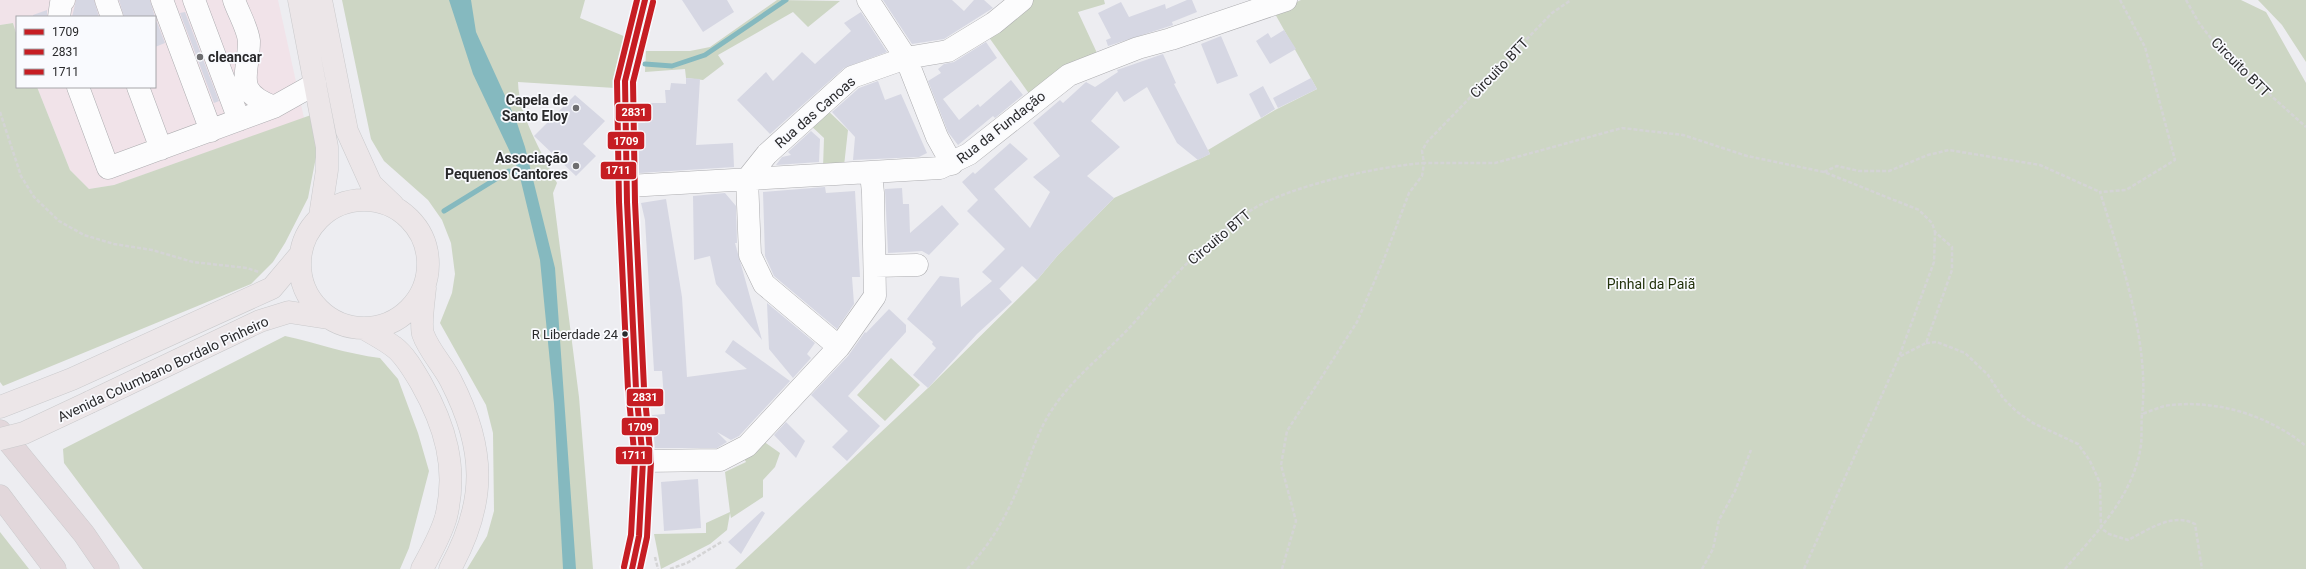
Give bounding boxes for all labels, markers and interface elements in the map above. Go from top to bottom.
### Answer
legend [16,16,156,88]
text: 1709 [52,25,79,39]
street label: Circuito BTT [1467,34,1532,101]
street label: Circuito BTT [2208,34,2274,100]
text: 2831 [52,45,79,59]
place label: cleancar [208,49,262,65]
marker: cleancar [195,52,205,62]
text: 1711 [52,65,79,79]
street label: Rua das Canoas [772,73,858,151]
street label: Rua da Fundação [954,87,1048,167]
place label: Capela de Santo Eloy [502,92,569,124]
marker: Capela de Santo Eloy [571,103,581,113]
line badge: 2831 [615,103,652,122]
text: 2831 [621,106,647,119]
line badge: 1709 [607,131,645,150]
text: 1709 [613,135,639,148]
place label: Associação Pequenos Cantores [445,150,568,182]
marker: Associação Pequenos Cantores [571,161,581,171]
line badge: 1711 [600,161,637,180]
text: 1711 [605,164,631,177]
street label: Circuito BTT [1184,206,1254,268]
park label: Pinhal da Paiã [1607,276,1695,292]
street label: Avenida Columbano Bordalo Pinheiro [55,313,271,425]
place label: R Liberdade 24 [532,327,619,342]
marker: R Liberdade 24 [620,329,630,339]
line badge: 2831 [626,388,664,407]
text: 2831 [632,391,658,404]
line badge: 1709 [621,417,659,436]
text: 1709 [627,421,653,434]
line badge: 1711 [615,446,653,465]
text: 1711 [621,449,647,462]

